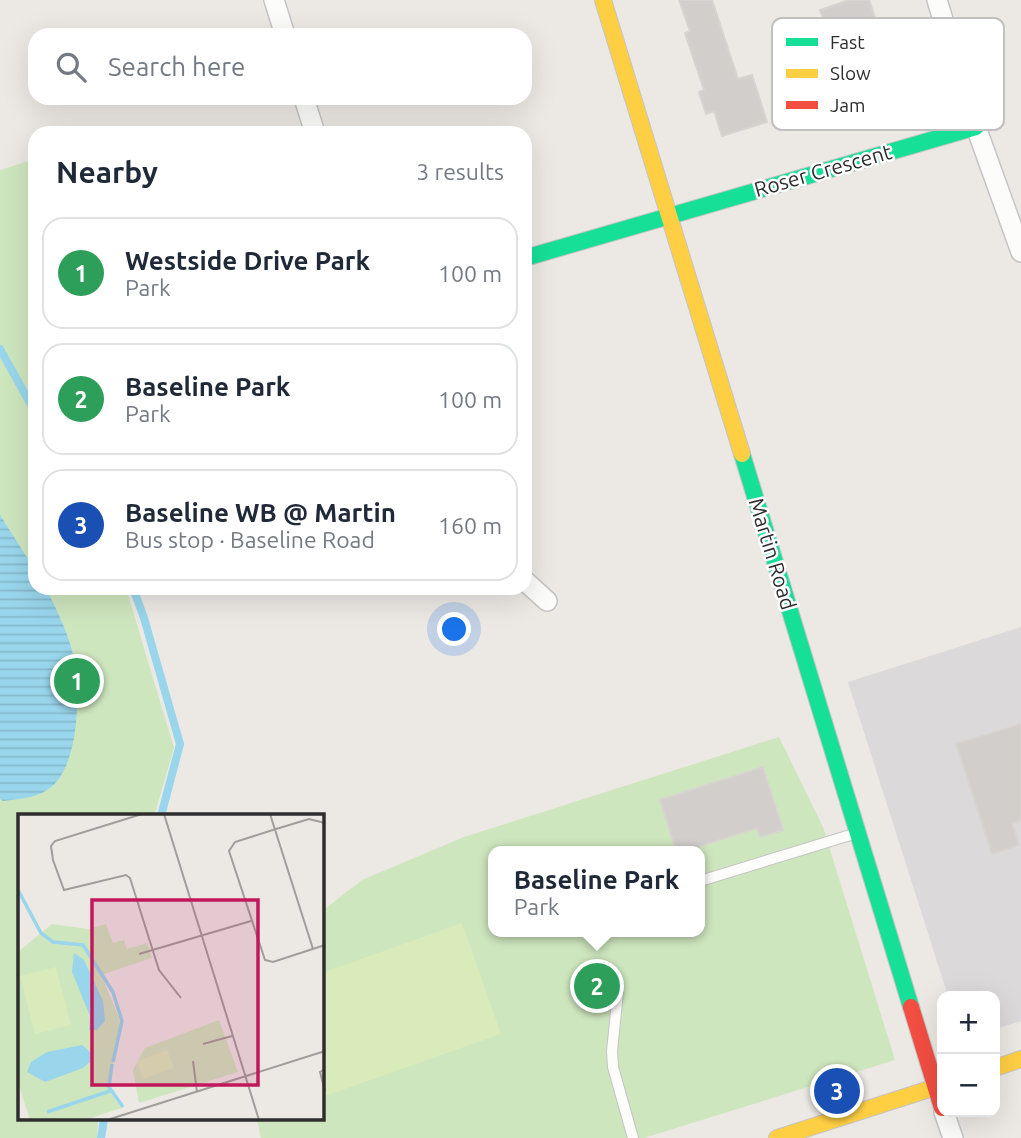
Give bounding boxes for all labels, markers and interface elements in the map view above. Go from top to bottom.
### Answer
legend [772,18,1004,130]
search box [28,28,532,105]
text: Fast [830,31,865,53]
icon: search [52,48,90,86]
text: Search here [108,52,245,81]
text: Slow [830,62,871,84]
text: Jam [830,94,866,116]
street label: Roser Crescent [751,139,894,201]
text: Nearby [56,155,158,189]
text: 3 results [416,159,504,184]
text: Westside Drive Park [125,246,370,275]
text: 1 [75,261,87,286]
text: 100 m [438,261,502,286]
text: Park [125,275,171,300]
text: Baseline Park [125,372,290,401]
text: 2 [75,387,87,412]
text: 100 m [438,387,502,412]
text: Park [125,401,171,426]
street label: Martin Road [745,495,801,612]
text: Baseline WB @ Martin [125,498,396,527]
text: 3 [75,513,87,538]
text: 160 m [438,513,502,538]
text: Bus stop · Baseline Road [125,527,375,552]
your location [437,612,471,646]
pin: 1 [54,655,100,707]
inset map [18,814,324,1120]
popup [488,846,705,937]
text: Baseline Park [514,865,679,894]
text: Park [514,894,559,919]
pin: 2 [574,960,620,1012]
map controls [937,991,1000,1117]
button: + [937,991,1000,1054]
button: − [937,1054,1000,1117]
pin: 3 [814,1065,860,1117]

